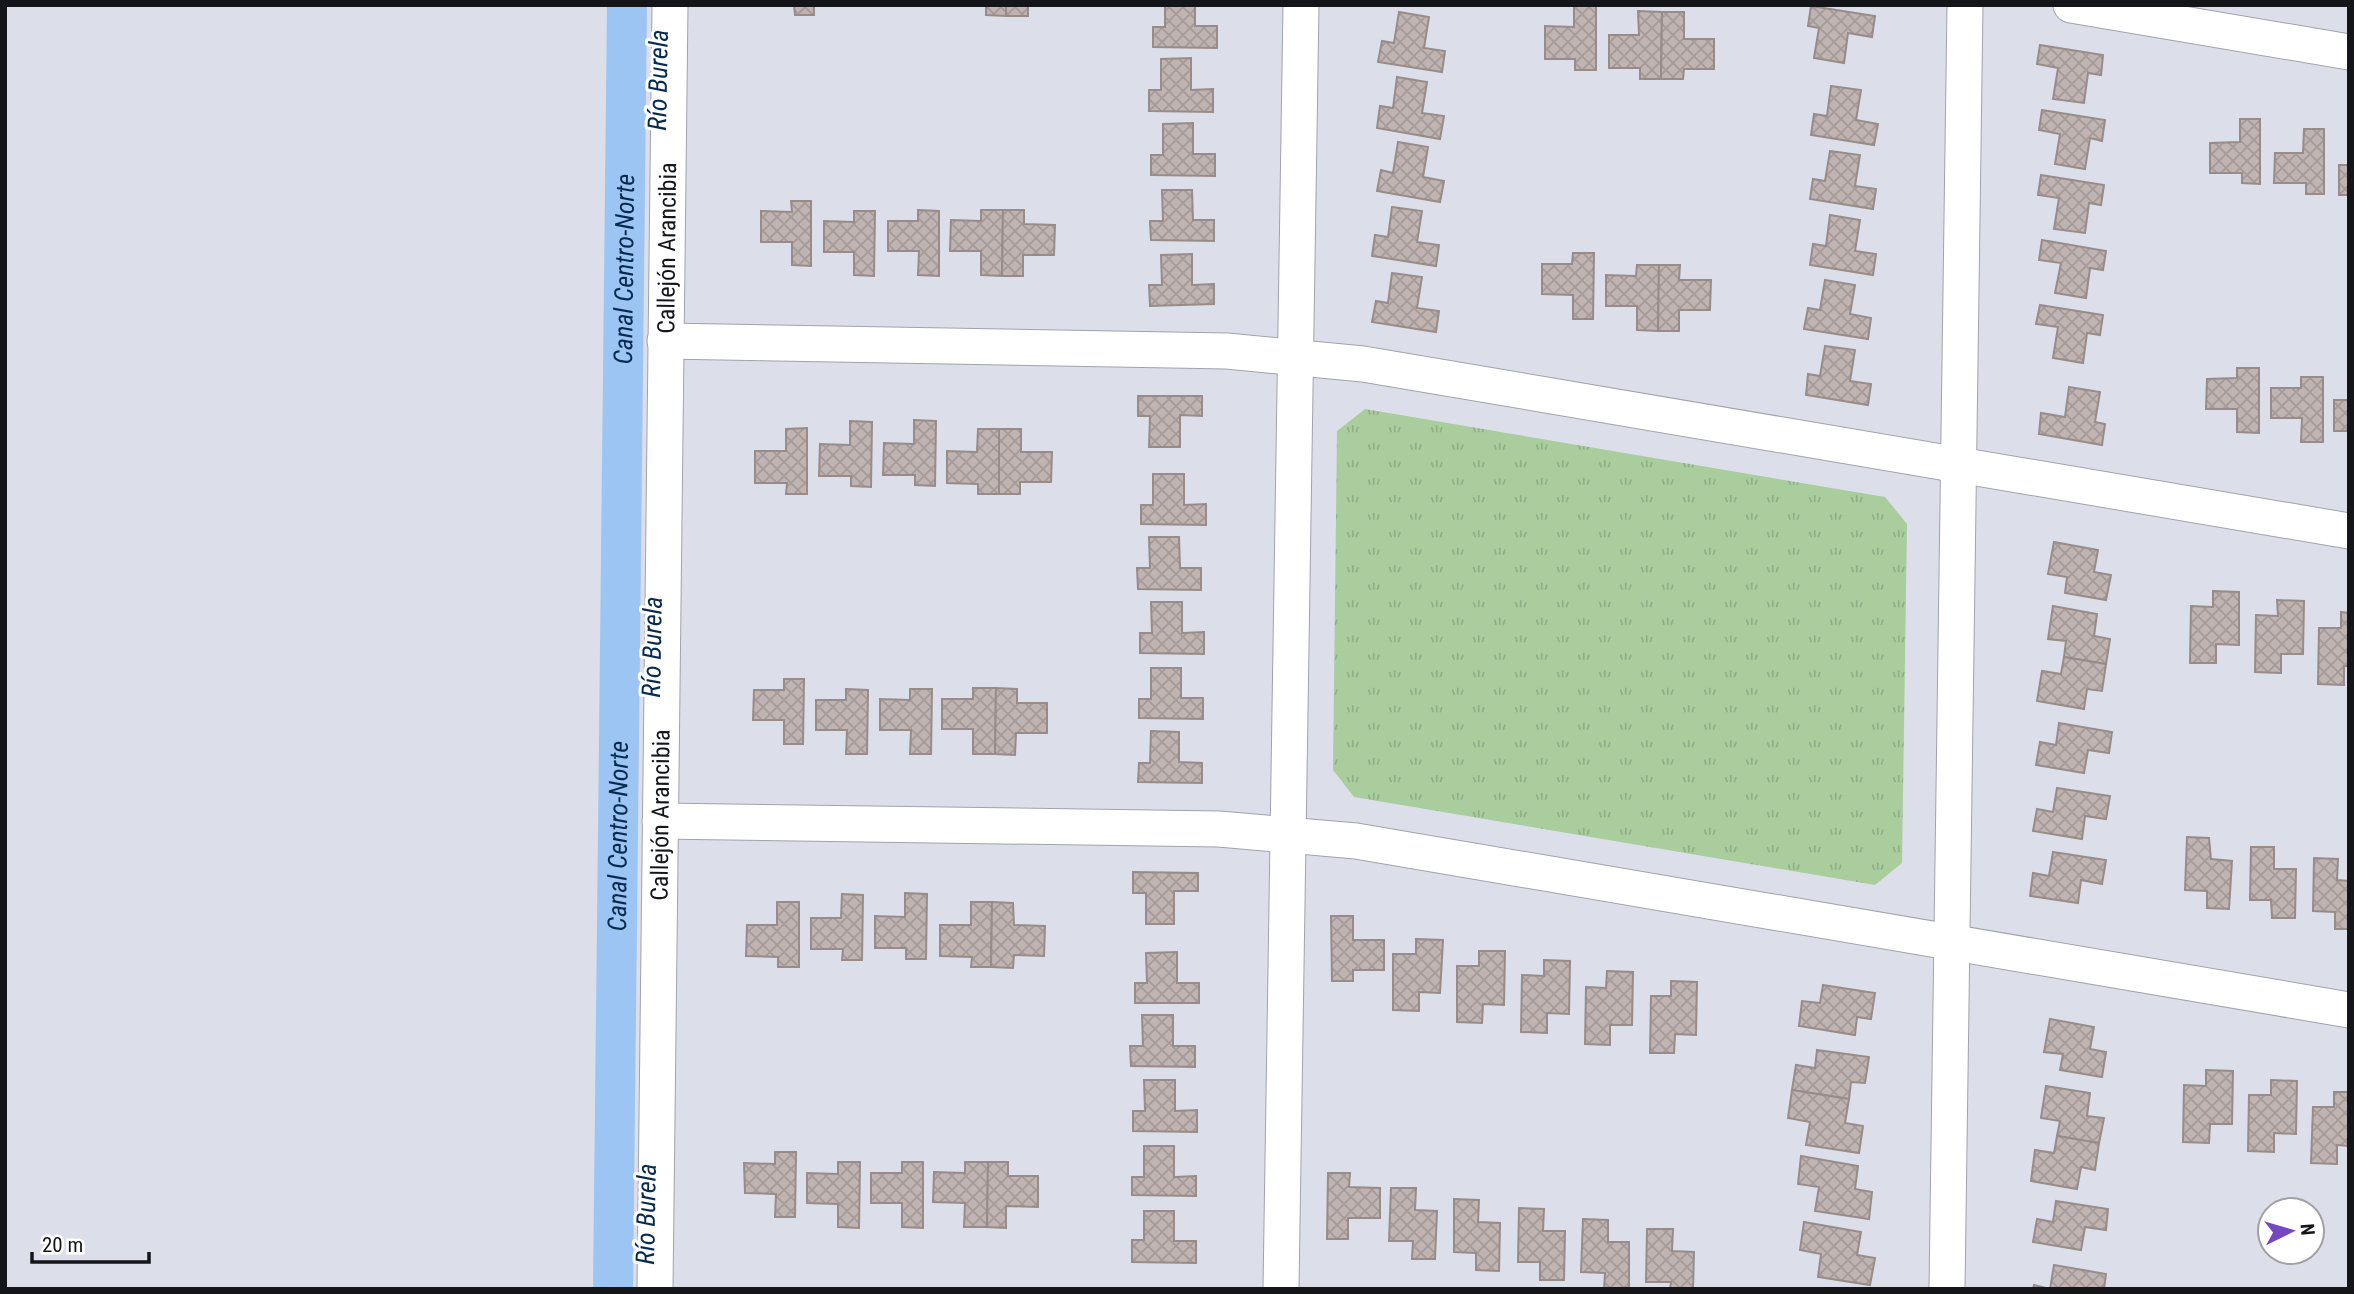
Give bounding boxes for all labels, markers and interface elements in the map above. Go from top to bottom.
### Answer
water label: Río Burela [642,29,674,131]
street label: Callejón Arancibia [652,162,682,334]
water label: Canal Centro-Norte [608,174,640,364]
water label: Río Burela [636,596,668,698]
street label: Callejón Arancibia [646,729,676,901]
water label: Canal Centro-Norte [602,741,634,931]
water label: Río Burela [630,1163,662,1265]
north arrow [2256,1196,2326,1266]
scale bar [32,1220,149,1264]
text: N [2295,1223,2319,1236]
text: 20 m [42,1233,83,1257]

